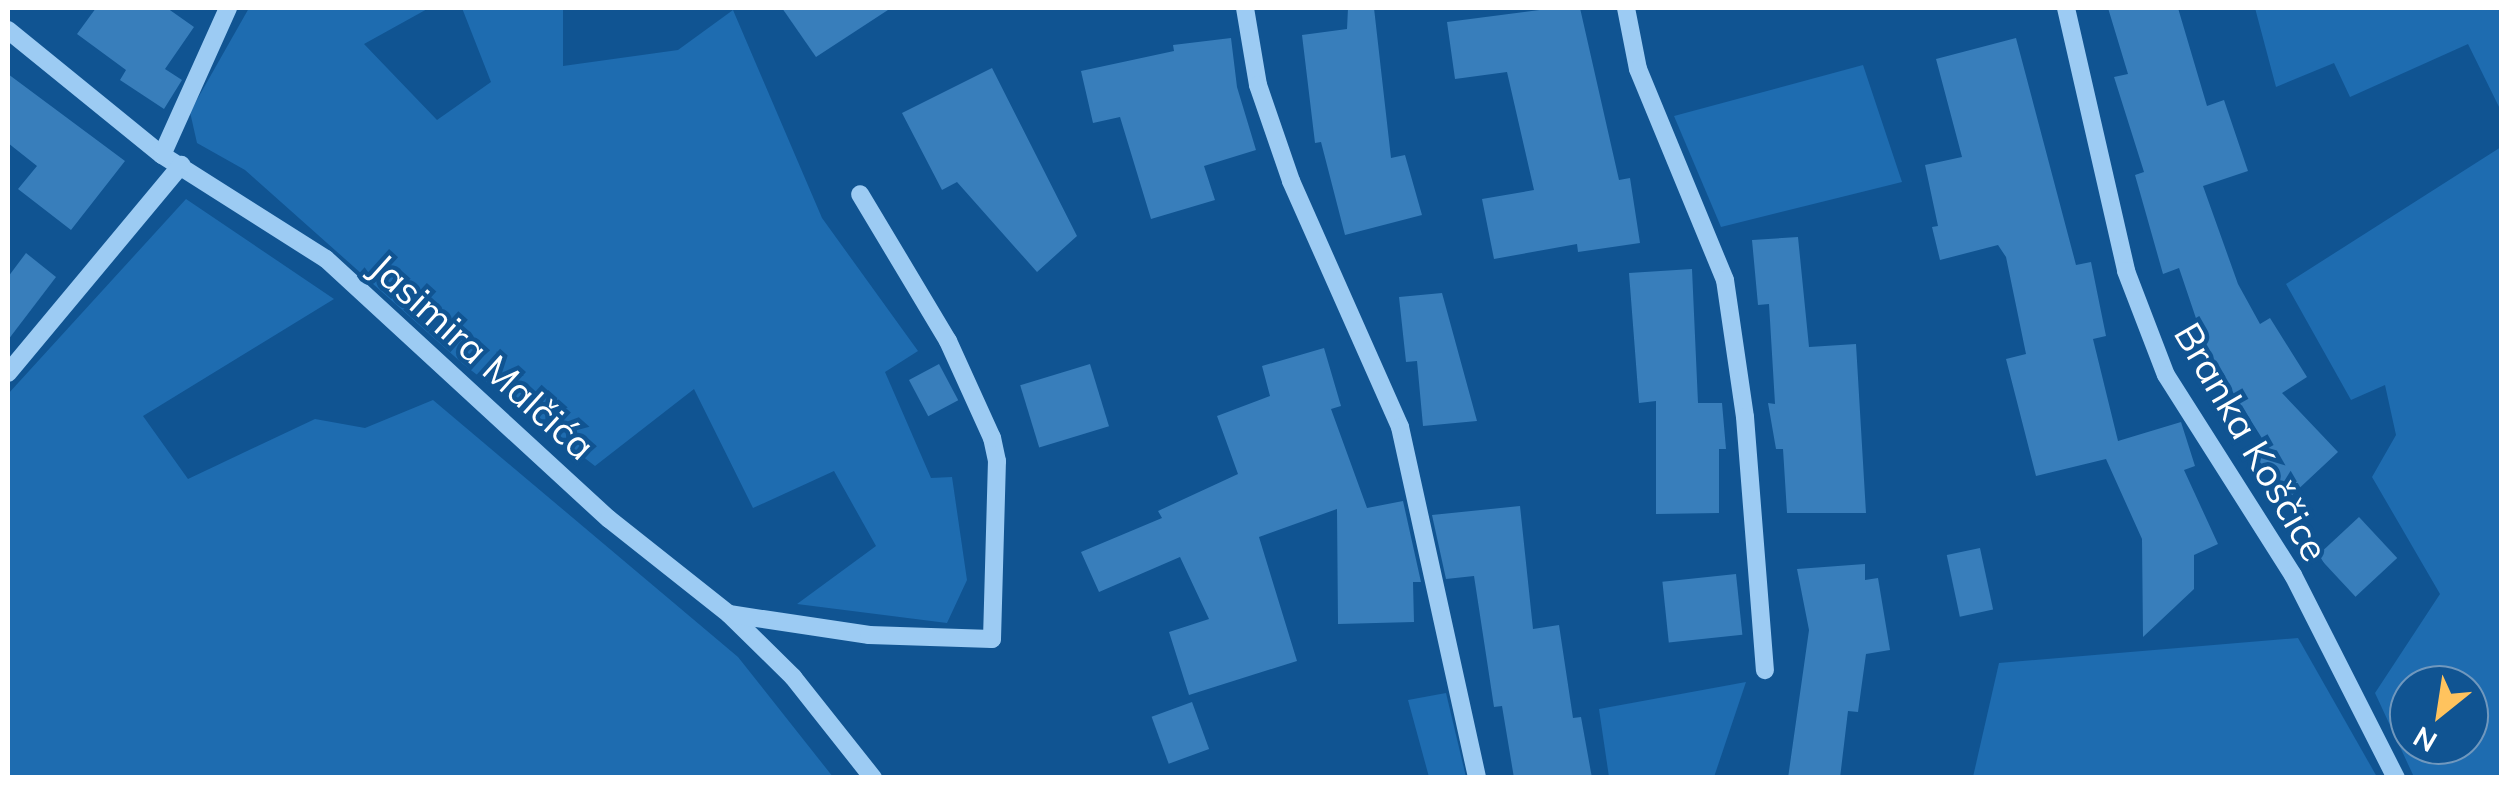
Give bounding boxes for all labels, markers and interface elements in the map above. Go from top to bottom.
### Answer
street label: Jasimira Malčića [361,244,603,470]
street label: Branka Koščice [2164,315,2338,569]
north arrow [2389,665,2489,765]
text: N [2407,719,2443,760]

